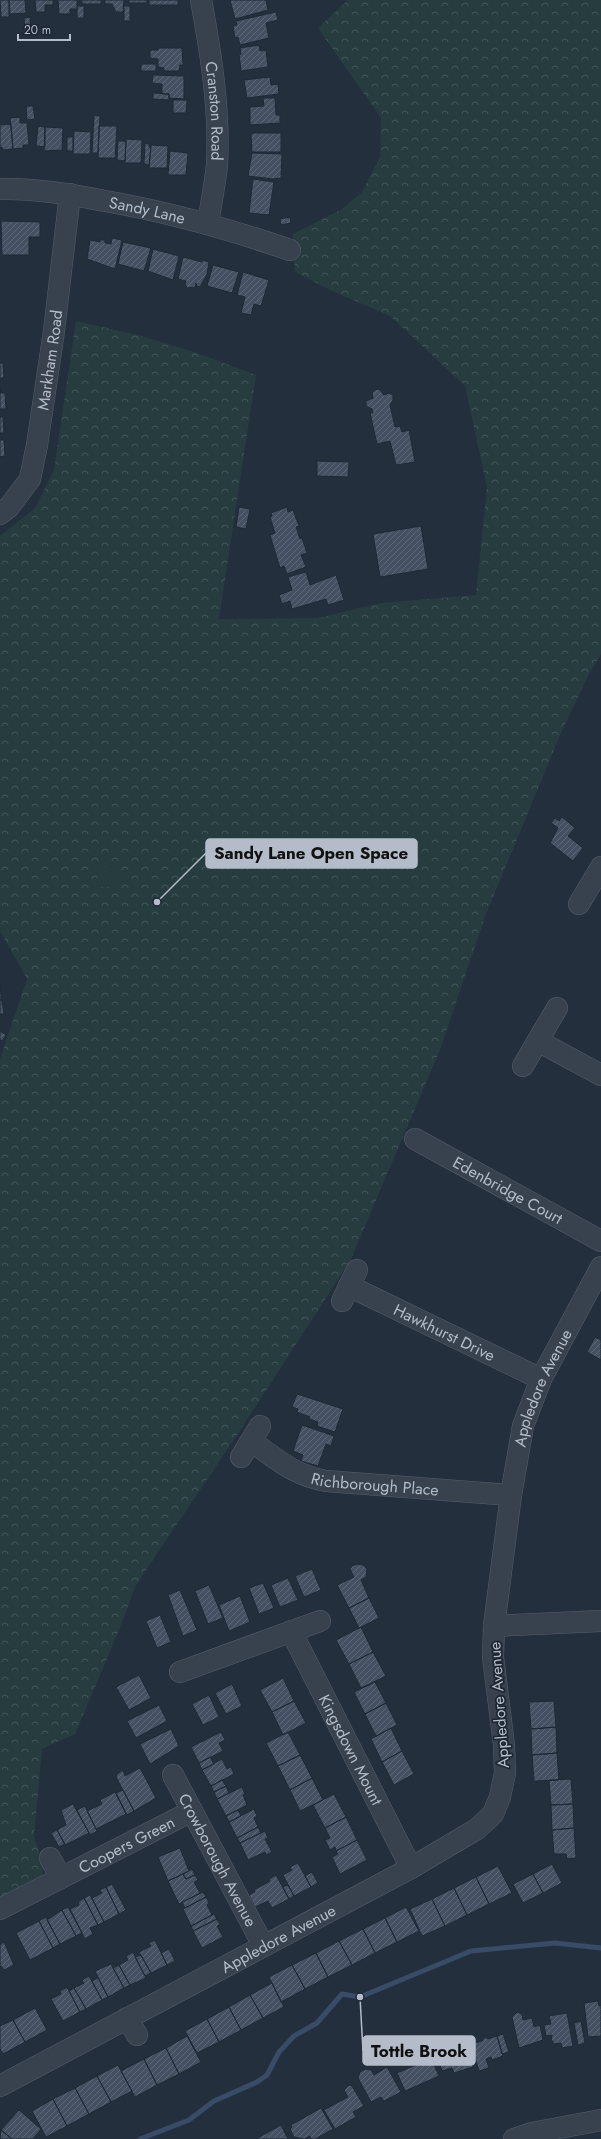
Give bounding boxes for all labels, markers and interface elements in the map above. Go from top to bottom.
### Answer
scale bar [18,16,70,42]
text: 20 m [24,21,51,39]
street label: Cranston Road [200,60,229,161]
street label: Sandy Lane [107,190,188,229]
street label: Markham Road [31,309,68,412]
callout: Sandy Lane Open Space [206,839,417,868]
text: Sandy Lane Open Space [214,841,408,865]
street label: Edenbridge Court [449,1151,567,1229]
street label: Hawkhurst Drive [390,1298,499,1367]
street label: Appledore Avenue [508,1325,577,1449]
street label: Richborough Place [308,1466,440,1501]
street label: Appledore Avenue [483,1641,515,1769]
street label: Kingsdown Mount [313,1690,389,1809]
street label: Crowborough Avenue [173,1789,263,1931]
street label: Coopers Green [74,1810,179,1879]
street label: Appledore Avenue [217,1899,340,1978]
callout: Tottle Brook [363,2036,475,2065]
text: Tottle Brook [371,2039,467,2063]

